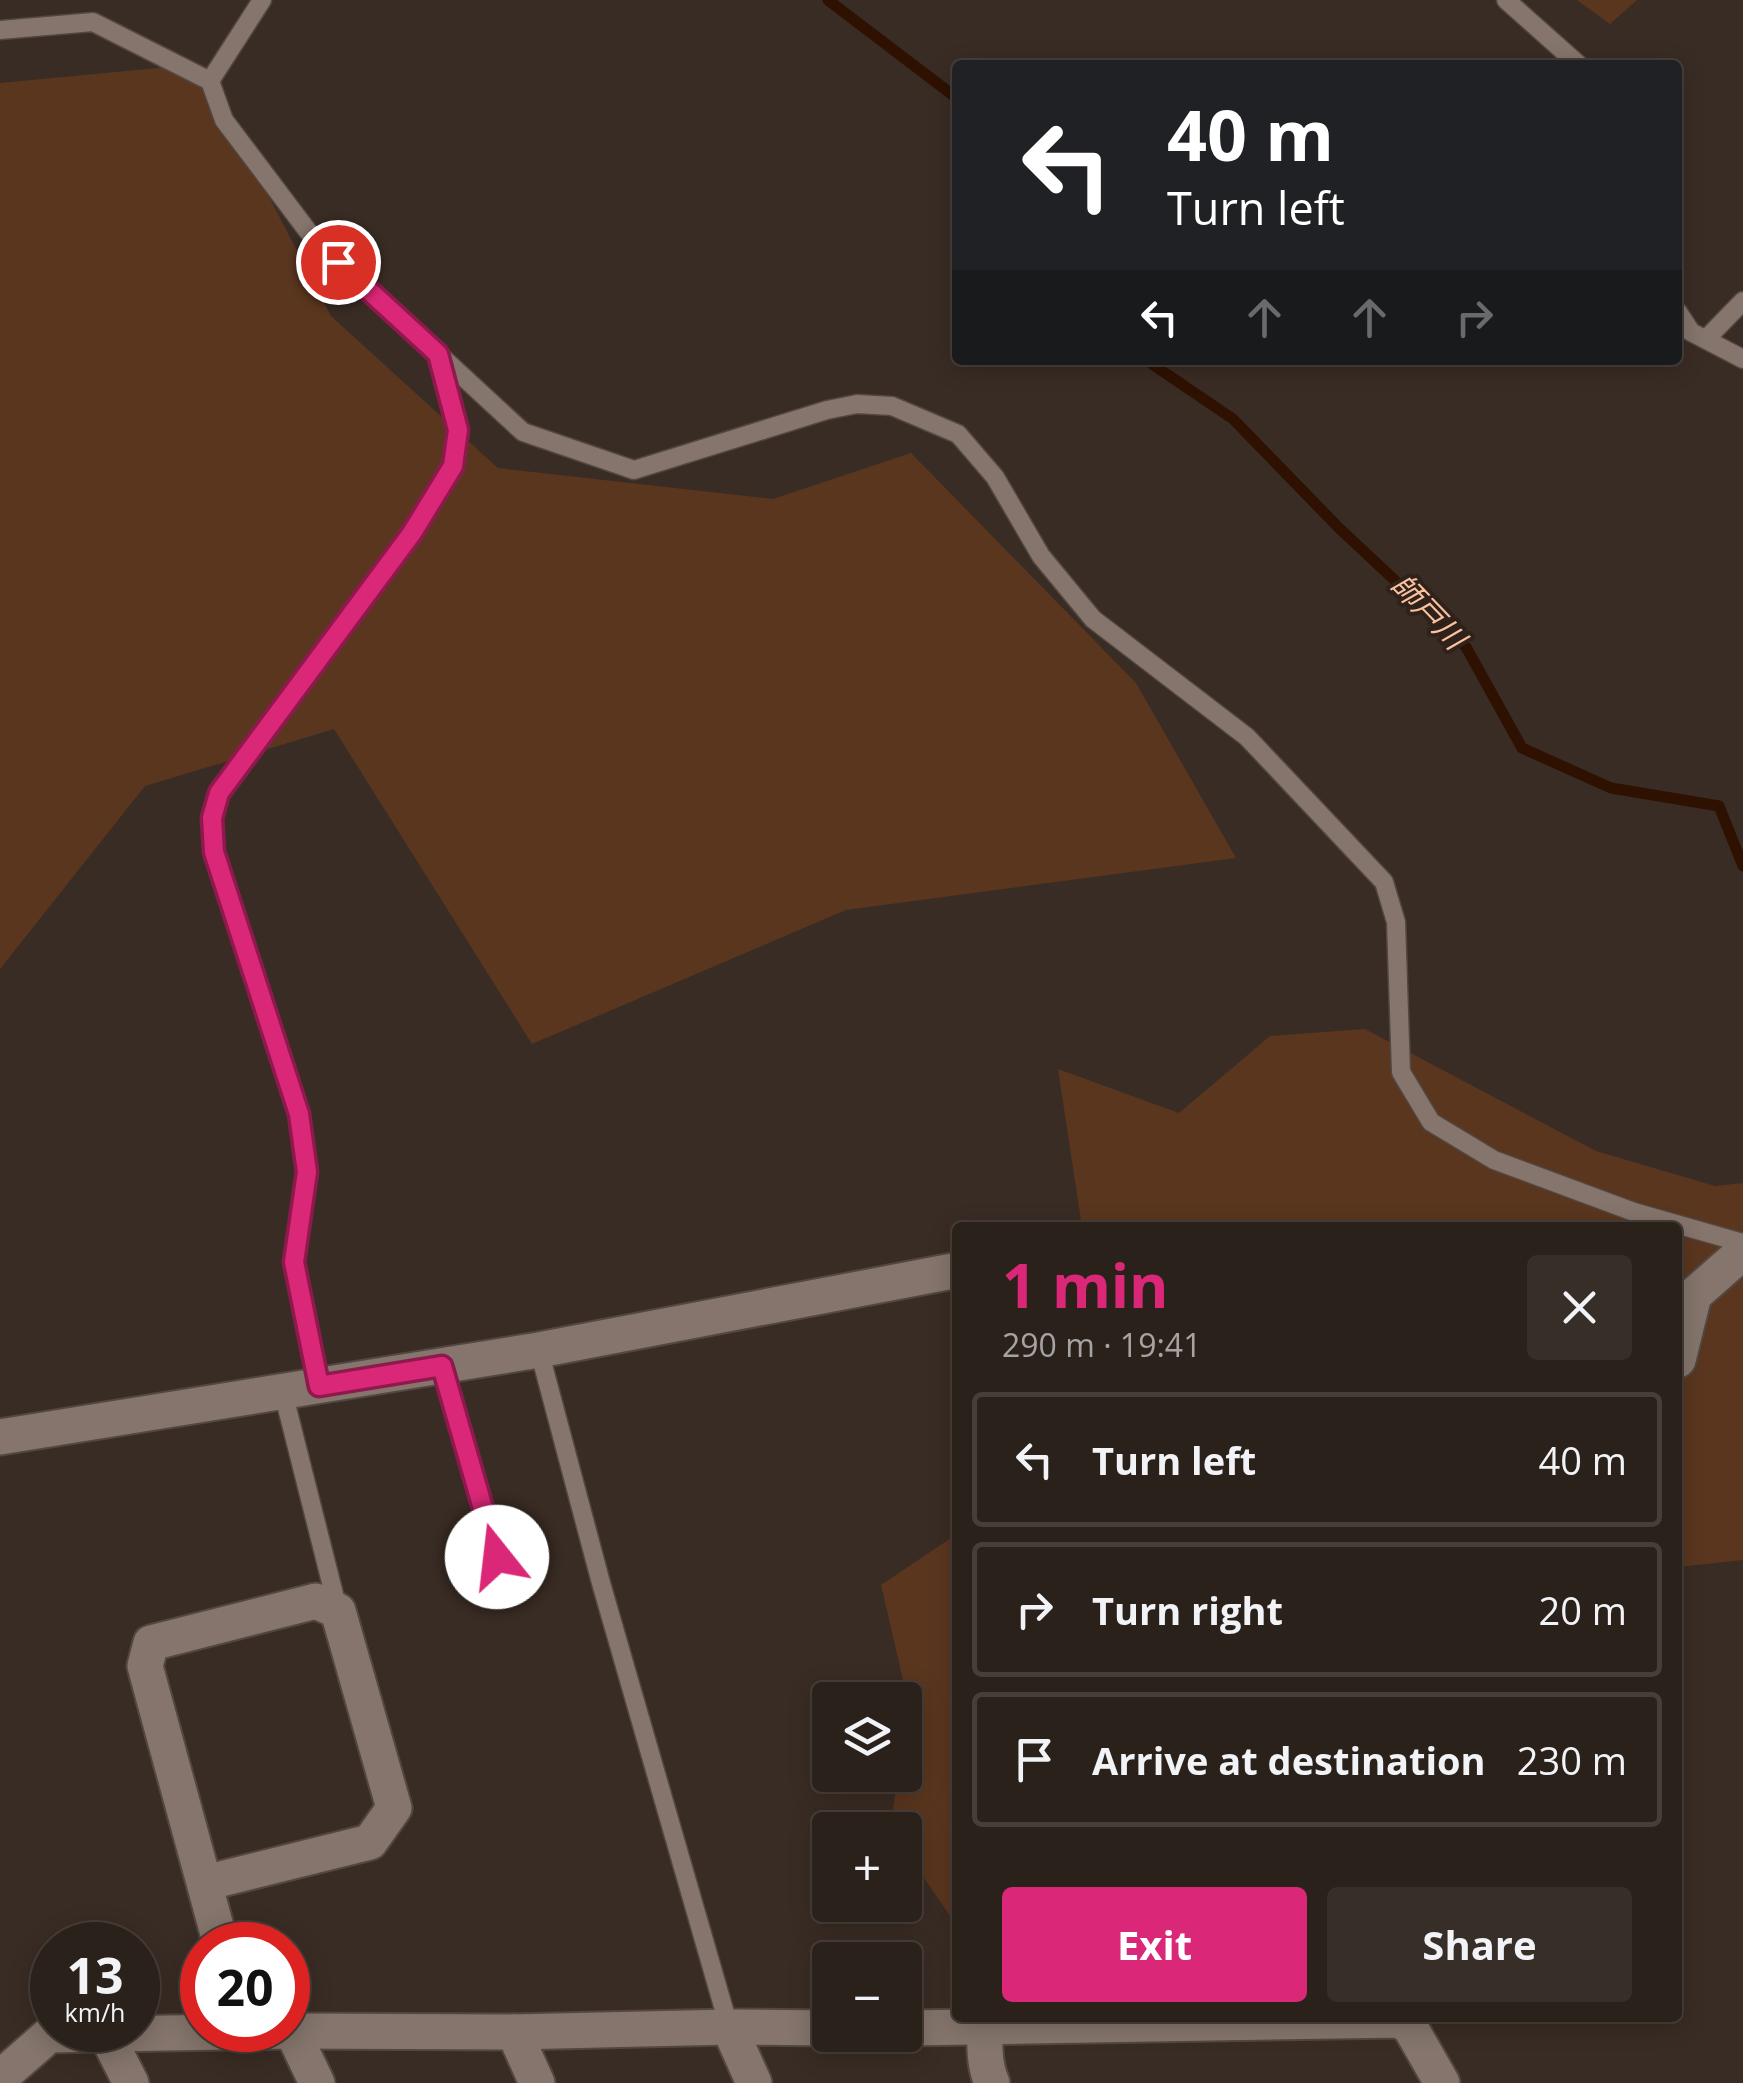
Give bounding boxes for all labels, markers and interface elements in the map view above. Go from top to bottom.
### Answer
text: 40 m [1167,86,1334,182]
icon: left [1002,100,1132,230]
text: Turn left [1167,177,1345,238]
pin [296,220,381,305]
icon: arrive [311,235,366,290]
icon: left [1132,290,1187,345]
icon: ahead [1237,290,1292,345]
icon: ahead [1342,290,1397,345]
icon: right [1447,290,1502,345]
water label: 師戸川 [1383,564,1477,660]
text: 1 min [1002,1244,1169,1326]
button: close [1527,1255,1632,1360]
text: 290 m · 19:41 [1002,1323,1201,1366]
icon: left [1007,1432,1062,1487]
text: Turn left [1092,1434,1256,1486]
text: 40 m [1538,1434,1627,1486]
position arrow [445,1505,549,1609]
icon: right [1007,1582,1062,1637]
text: Turn right [1092,1584,1283,1636]
text: 20 m [1538,1584,1627,1636]
map controls [812,1682,922,2052]
button: layers [812,1682,922,1792]
icon: arrive [1007,1732,1062,1787]
text: Arrive at destination [1092,1734,1486,1786]
text: 230 m [1517,1734,1627,1786]
button: + [812,1812,922,1922]
button: Exit [1002,1887,1307,2002]
button: Share [1327,1887,1632,2002]
speed limit sign: 20 [180,1922,310,2052]
text: 13 [66,1941,124,2009]
button: − [812,1942,922,2052]
text: km/h [65,1995,125,2029]

